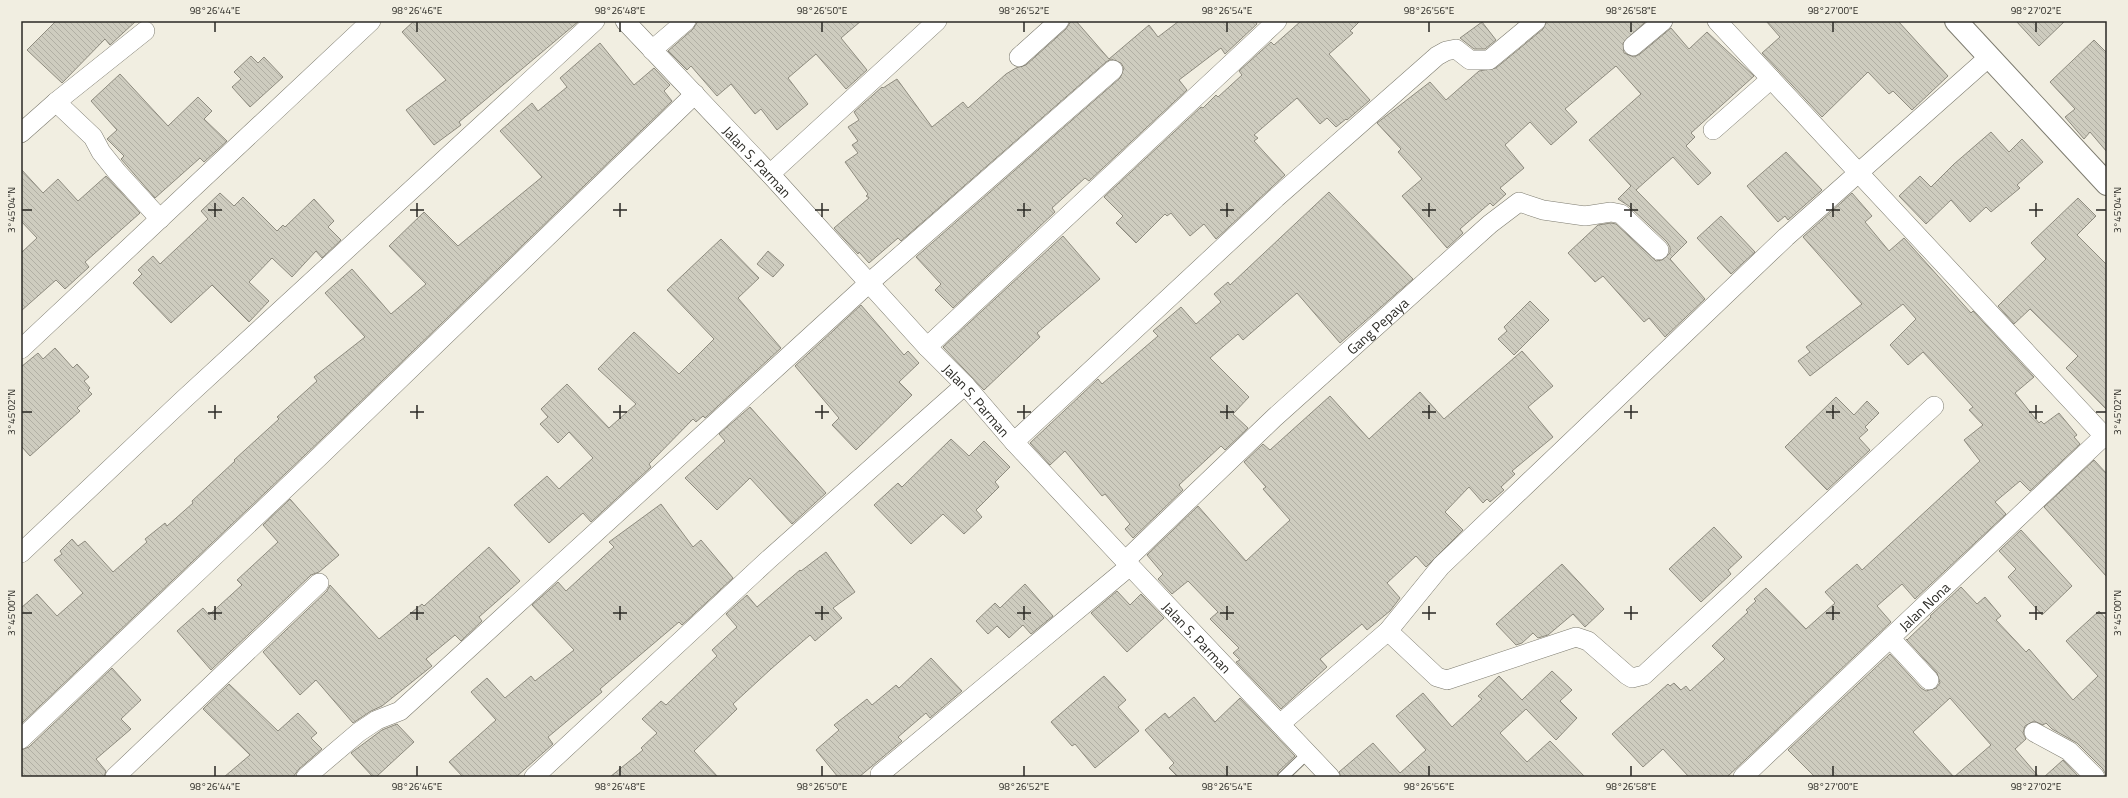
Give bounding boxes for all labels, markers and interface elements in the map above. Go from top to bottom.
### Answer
text: 98°26'44"E [190,3,241,18]
text: 98°26'46"E [392,3,443,18]
text: 98°26'48"E [595,3,646,18]
text: 98°26'50"E [797,3,848,18]
text: 98°26'52"E [999,3,1050,18]
text: 98°26'54"E [1202,3,1253,18]
text: 98°26'56"E [1404,3,1455,18]
text: 98°26'58"E [1606,3,1657,18]
text: 98°27'00"E [1808,3,1859,18]
text: 98°27'02"E [2011,3,2062,18]
street label: Jalan S. Parman [718,120,797,202]
text: 3°45'04"N [4,187,19,233]
text: 3°45'04"N [2110,187,2125,233]
street label: Gang Pepaya [1341,292,1413,359]
street label: Jalan S. Parman [938,358,1015,441]
text: 3°45'02"N [4,389,19,435]
text: 3°45'02"N [2110,389,2125,435]
street label: Jalan Nona [1894,577,1954,635]
text: 3°45'00"N [4,590,19,636]
text: 3°45'00"N [2110,590,2125,636]
street label: Jalan S. Parman [1158,596,1237,678]
text: 98°26'44"E [190,779,241,794]
text: 98°26'46"E [392,779,443,794]
text: 98°26'48"E [595,779,646,794]
text: 98°26'50"E [797,779,848,794]
text: 98°26'52"E [999,779,1050,794]
text: 98°26'54"E [1202,779,1253,794]
text: 98°26'56"E [1404,779,1455,794]
text: 98°26'58"E [1606,779,1657,794]
text: 98°27'00"E [1808,779,1859,794]
text: 98°27'02"E [2011,779,2062,794]

